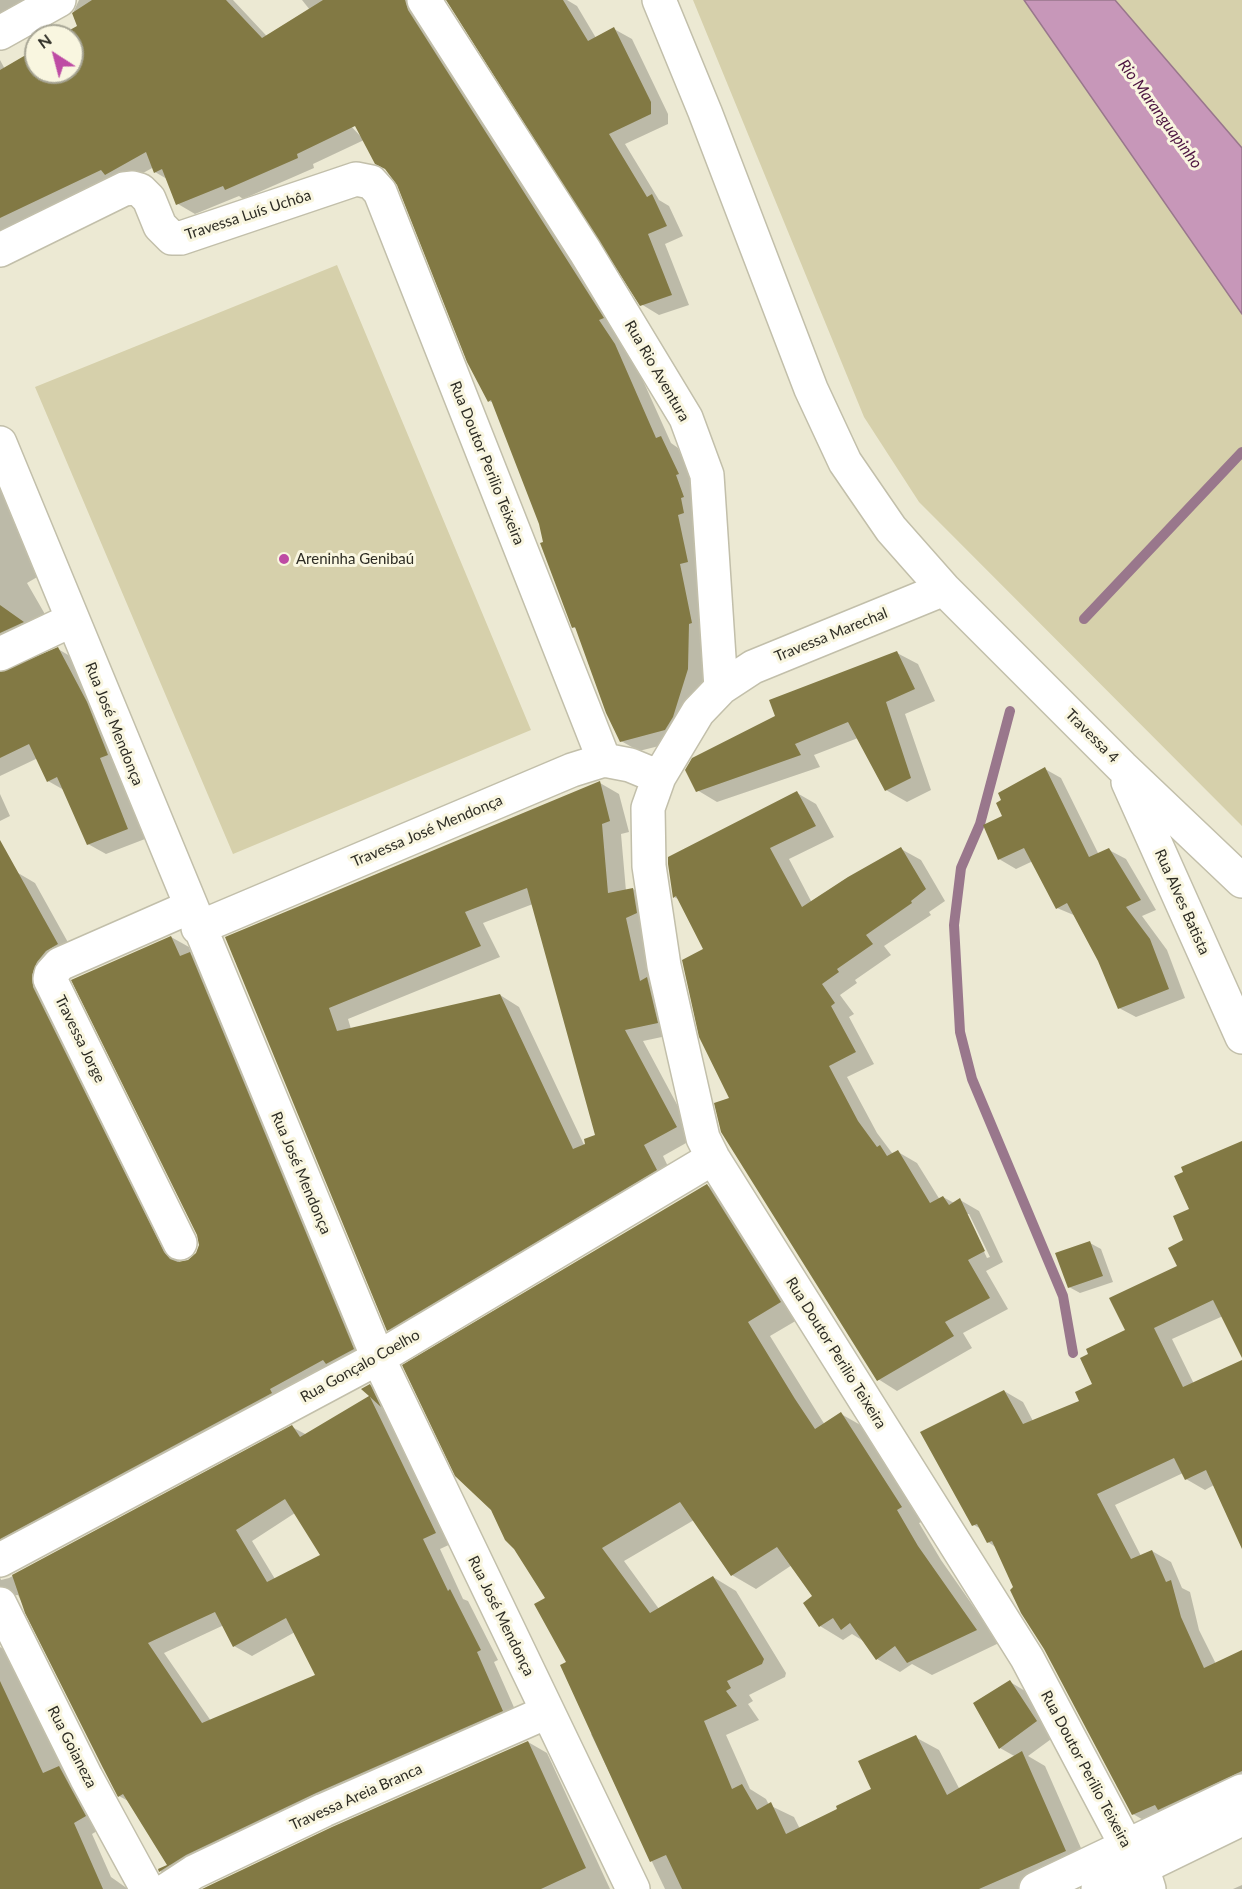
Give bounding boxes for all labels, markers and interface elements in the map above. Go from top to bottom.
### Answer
north arrow [24,24,84,84]
text: N [34,29,55,52]
water label: Rio Maranguapinho [1114,56,1206,172]
street label: Travessa Luís Uchôa [183,186,313,244]
street label: Rua Rio Aventura [621,317,693,425]
street label: Rua Doutor Perilio Teixeira [446,378,528,548]
place label: Areninha Genibaú [296,550,414,568]
marker: Areninha Genibaú [277,552,291,566]
street label: Travessa Marechal [772,604,890,666]
street label: Rua José Mendonça [81,660,147,788]
street label: Travessa 4 [1061,705,1123,767]
street label: Travessa José Mendonça [349,791,505,871]
street label: Rua Alves Batista [1151,846,1213,958]
street label: Travessa Jorge [51,992,109,1086]
street label: Rua José Mendonça [267,1109,335,1237]
street label: Rua Doutor Perilio Teixeira [782,1274,890,1432]
street label: Rua Gonçalo Coelho [297,1326,423,1406]
street label: Rua José Mendonça [464,1553,538,1679]
street label: Rua Doutor Perilio Teixeira [1037,1687,1135,1851]
street label: Rua Goianeza [44,1703,100,1791]
street label: Travessa Areia Branca [287,1760,425,1834]

